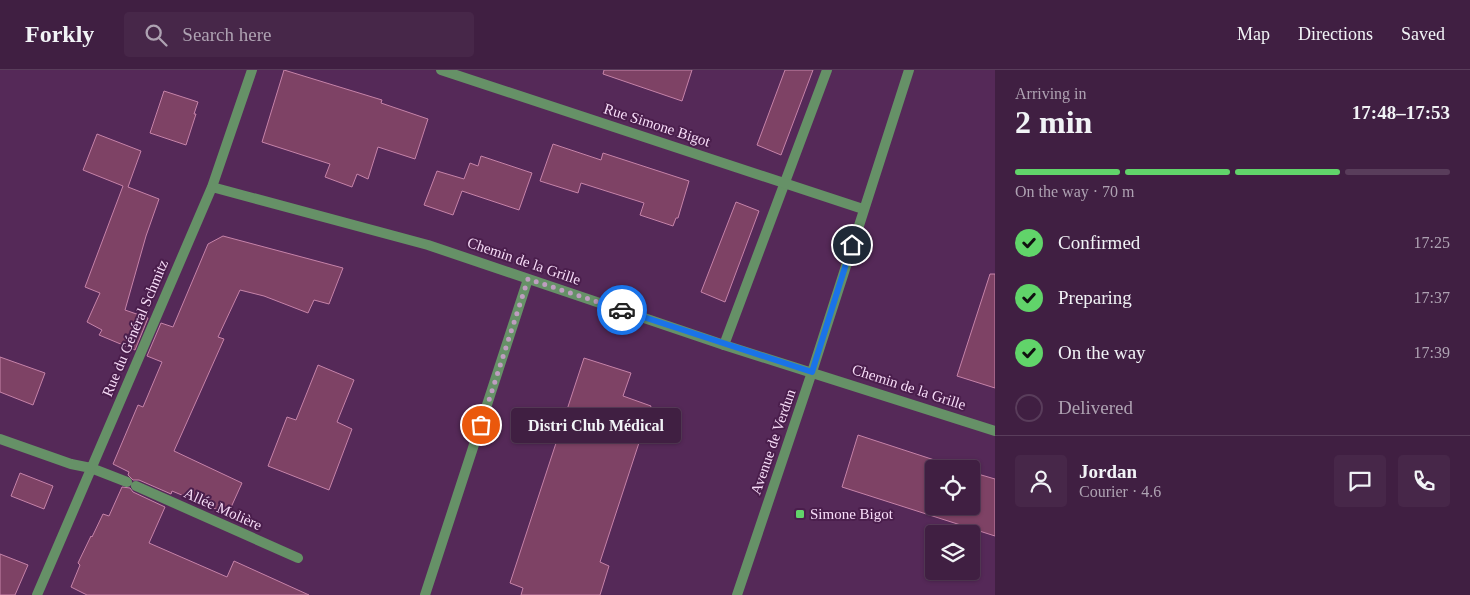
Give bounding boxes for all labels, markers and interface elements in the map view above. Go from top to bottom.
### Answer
search box [124,12,474,57]
text: Forkly [25,21,94,47]
icon: search [142,21,170,49]
text: Search here [182,24,271,45]
text: Map [1237,24,1270,44]
text: Directions [1298,24,1373,44]
text: Saved [1401,24,1445,44]
text: Arriving in [1015,85,1087,102]
street label: Rue Simone Bigot [602,100,713,150]
text: 17:48–17:53 [1352,102,1450,123]
text: 2 min [1015,104,1092,140]
text: On the way · 70 m [1015,183,1135,200]
pin [831,224,873,266]
icon: check [1015,229,1043,257]
icon: home [838,231,866,259]
text: Confirmed [1058,232,1140,253]
street label: Chemin de la Grille [465,234,583,288]
text: 17:25 [1414,234,1450,251]
street label: Rue du Général Schmitz [99,257,171,399]
icon: check [1015,284,1043,312]
courier [597,285,647,335]
text: Preparing [1058,287,1132,308]
text: 17:37 [1414,289,1450,306]
icon: car [608,296,636,324]
icon: check [1015,339,1043,367]
text: On the way [1058,342,1146,363]
text: 17:39 [1414,344,1450,361]
street label: Chemin de la Grille [850,361,968,413]
street label: Avenue de Verdun [747,387,799,497]
text: Delivered [1058,397,1133,418]
pin [460,404,502,446]
callout: Distri Club Médical [511,408,681,442]
icon: bag [467,411,495,439]
text: Distri Club Médical [528,417,664,434]
button: person [1015,455,1067,507]
button: chat [1334,455,1386,507]
button: phone [1398,455,1450,507]
map controls [925,460,980,580]
button: locate [925,460,980,515]
text: Jordan [1079,461,1137,482]
text: Courier · 4.6 [1079,483,1161,500]
street label: Allée Molière [182,485,265,533]
place label: Simone Bigot [810,506,894,522]
marker: Simone Bigot [794,508,806,520]
button: layers [925,525,980,580]

